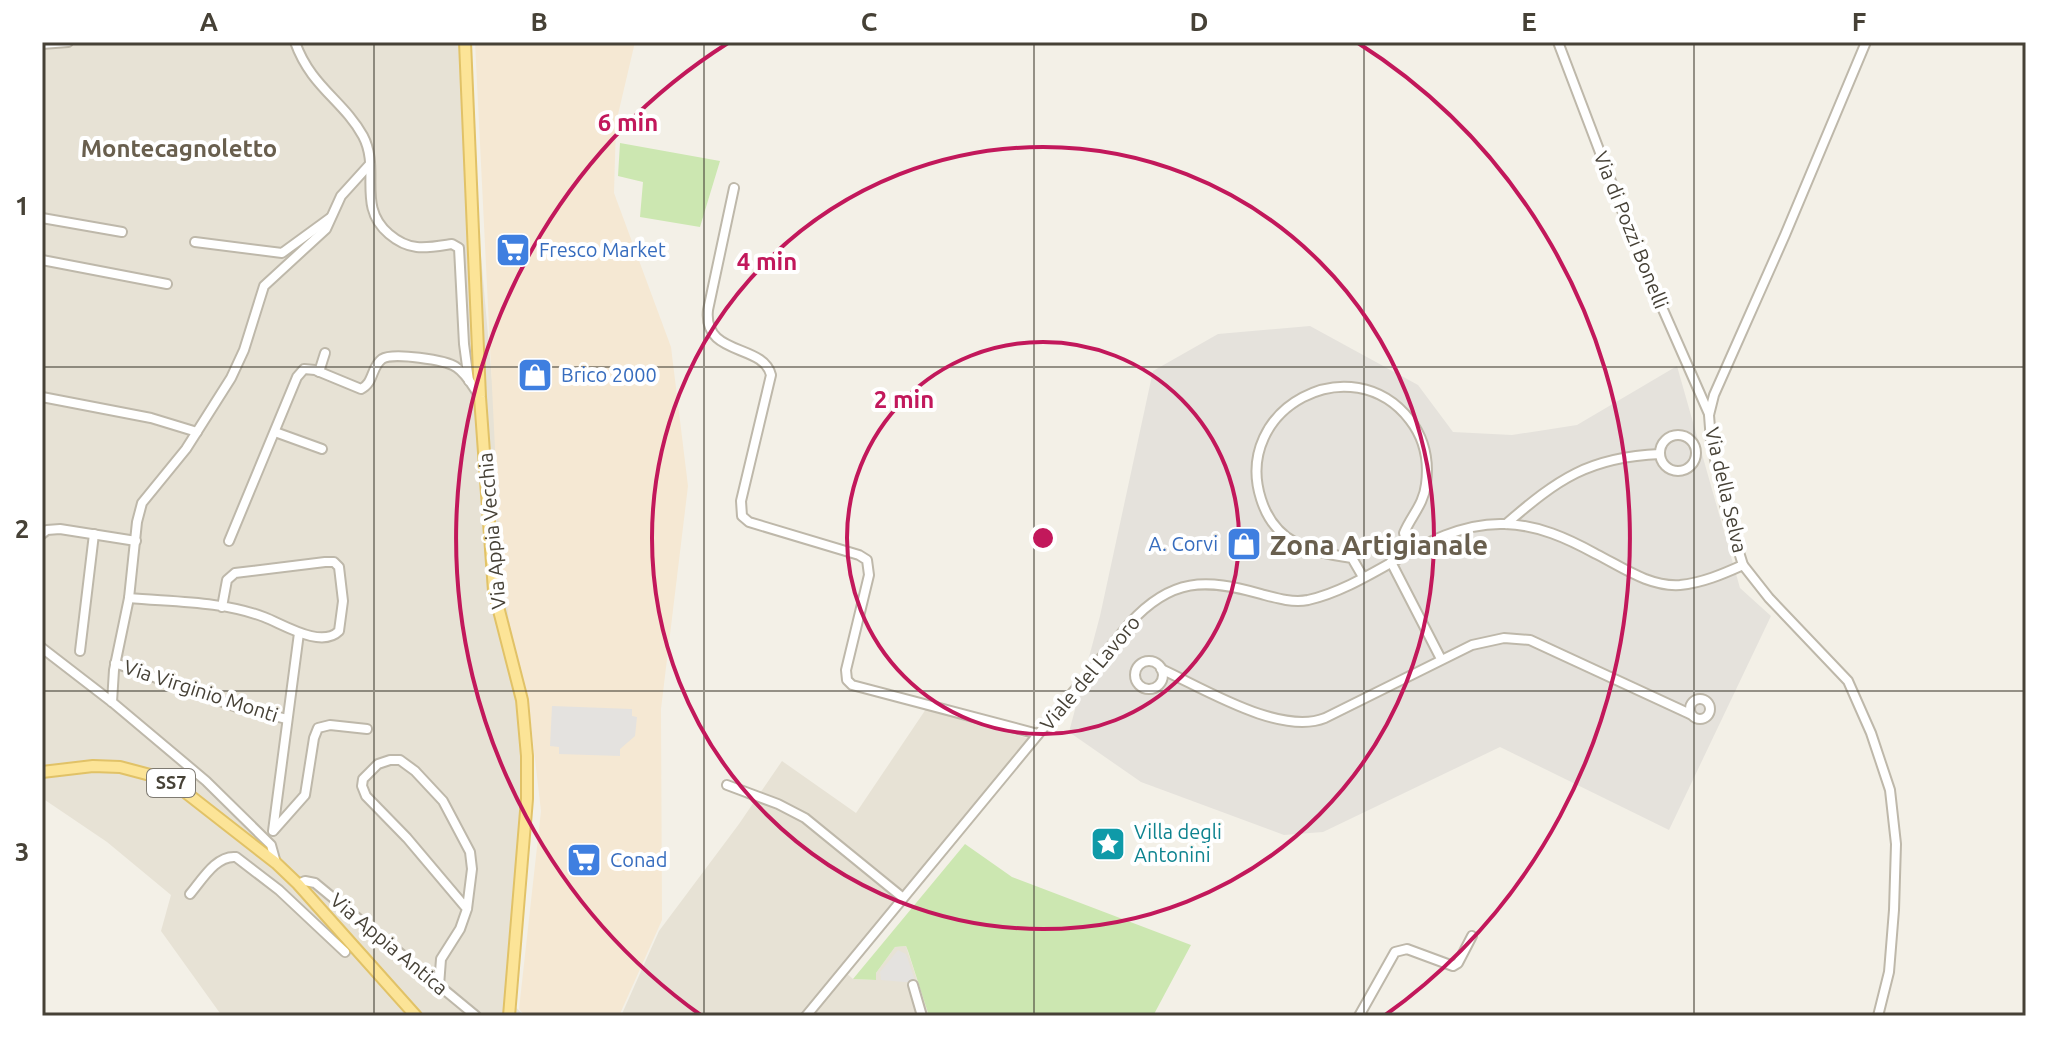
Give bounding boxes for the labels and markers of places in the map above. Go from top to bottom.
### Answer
supermarket icon: Fresco Market [494,231,532,269]
place label: Fresco Market [539,238,666,261]
shop icon: Brico 2000 [516,356,554,394]
place label: Brico 2000 [561,363,657,386]
centre of rings [1029,524,1057,552]
shop icon: A. Corvi [1225,525,1263,563]
place label: A. Corvi [1148,532,1218,555]
place label: Villa degli Antonini [1134,820,1222,866]
place icon: Villa degli Antonini [1089,825,1127,863]
supermarket icon: Conad [565,841,603,879]
place label: Conad [610,848,667,871]

